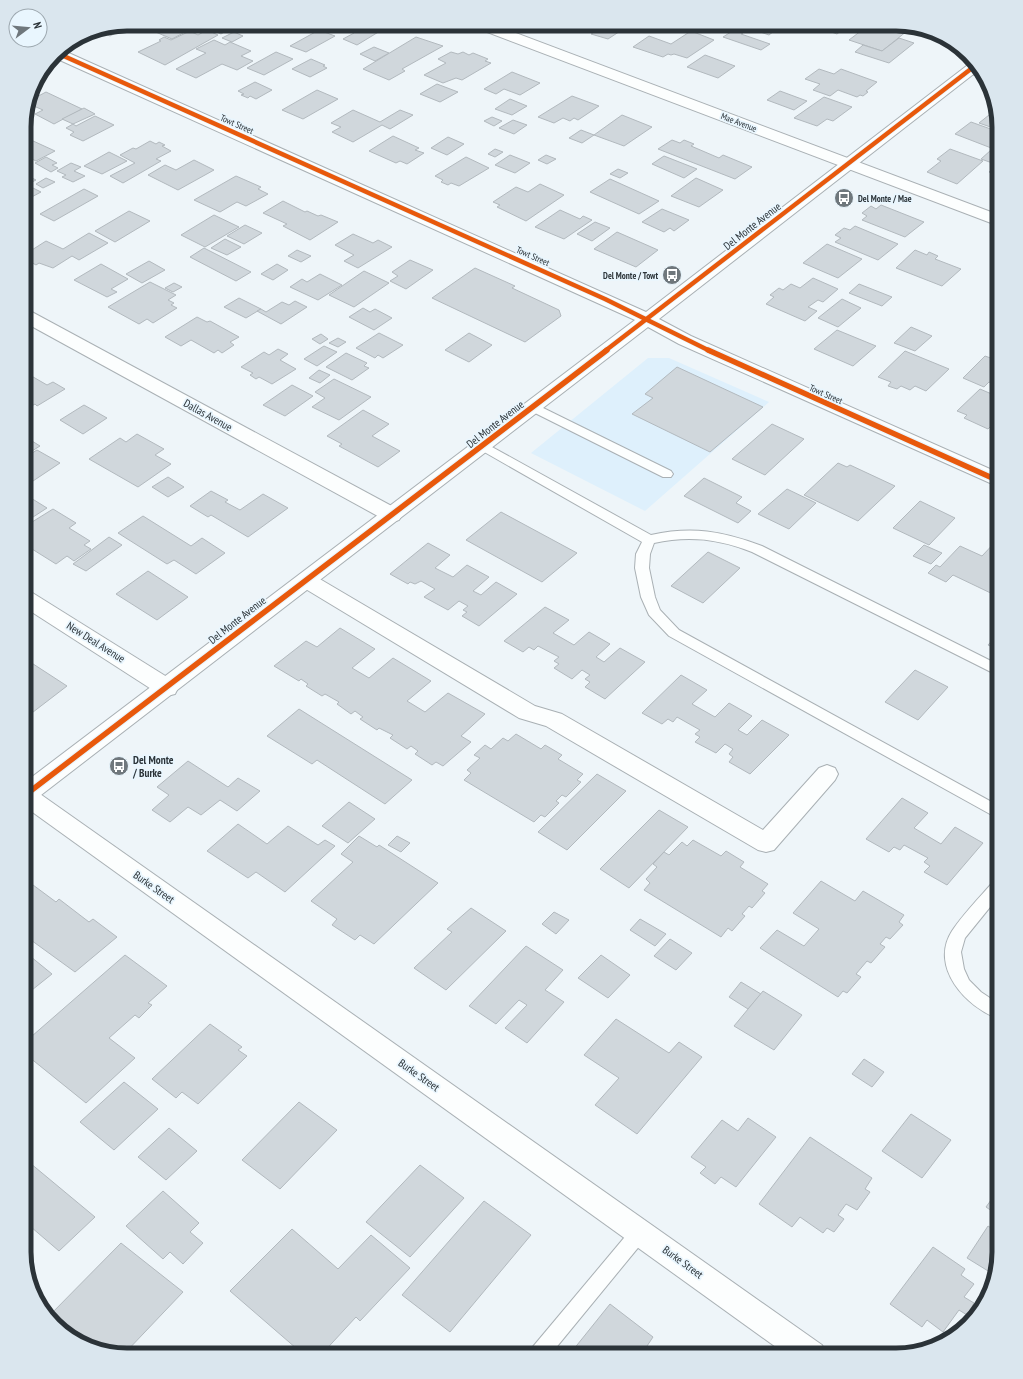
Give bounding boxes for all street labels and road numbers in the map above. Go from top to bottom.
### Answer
street label: Mae Avenue [720,110,759,134]
street label: Towt Street [219,112,256,136]
street label: Del Monte Avenue [720,199,784,253]
street label: Towt Street [515,244,552,268]
street label: Towt Street [808,382,845,406]
street label: Dallas Avenue [181,396,235,434]
street label: Del Monte Avenue [463,397,527,451]
street label: Del Monte Avenue [205,593,269,647]
street label: New Deal Avenue [64,619,128,666]
street label: Burke Street [131,868,177,906]
street label: Burke Street [396,1056,442,1094]
street label: Burke Street [660,1243,706,1281]

